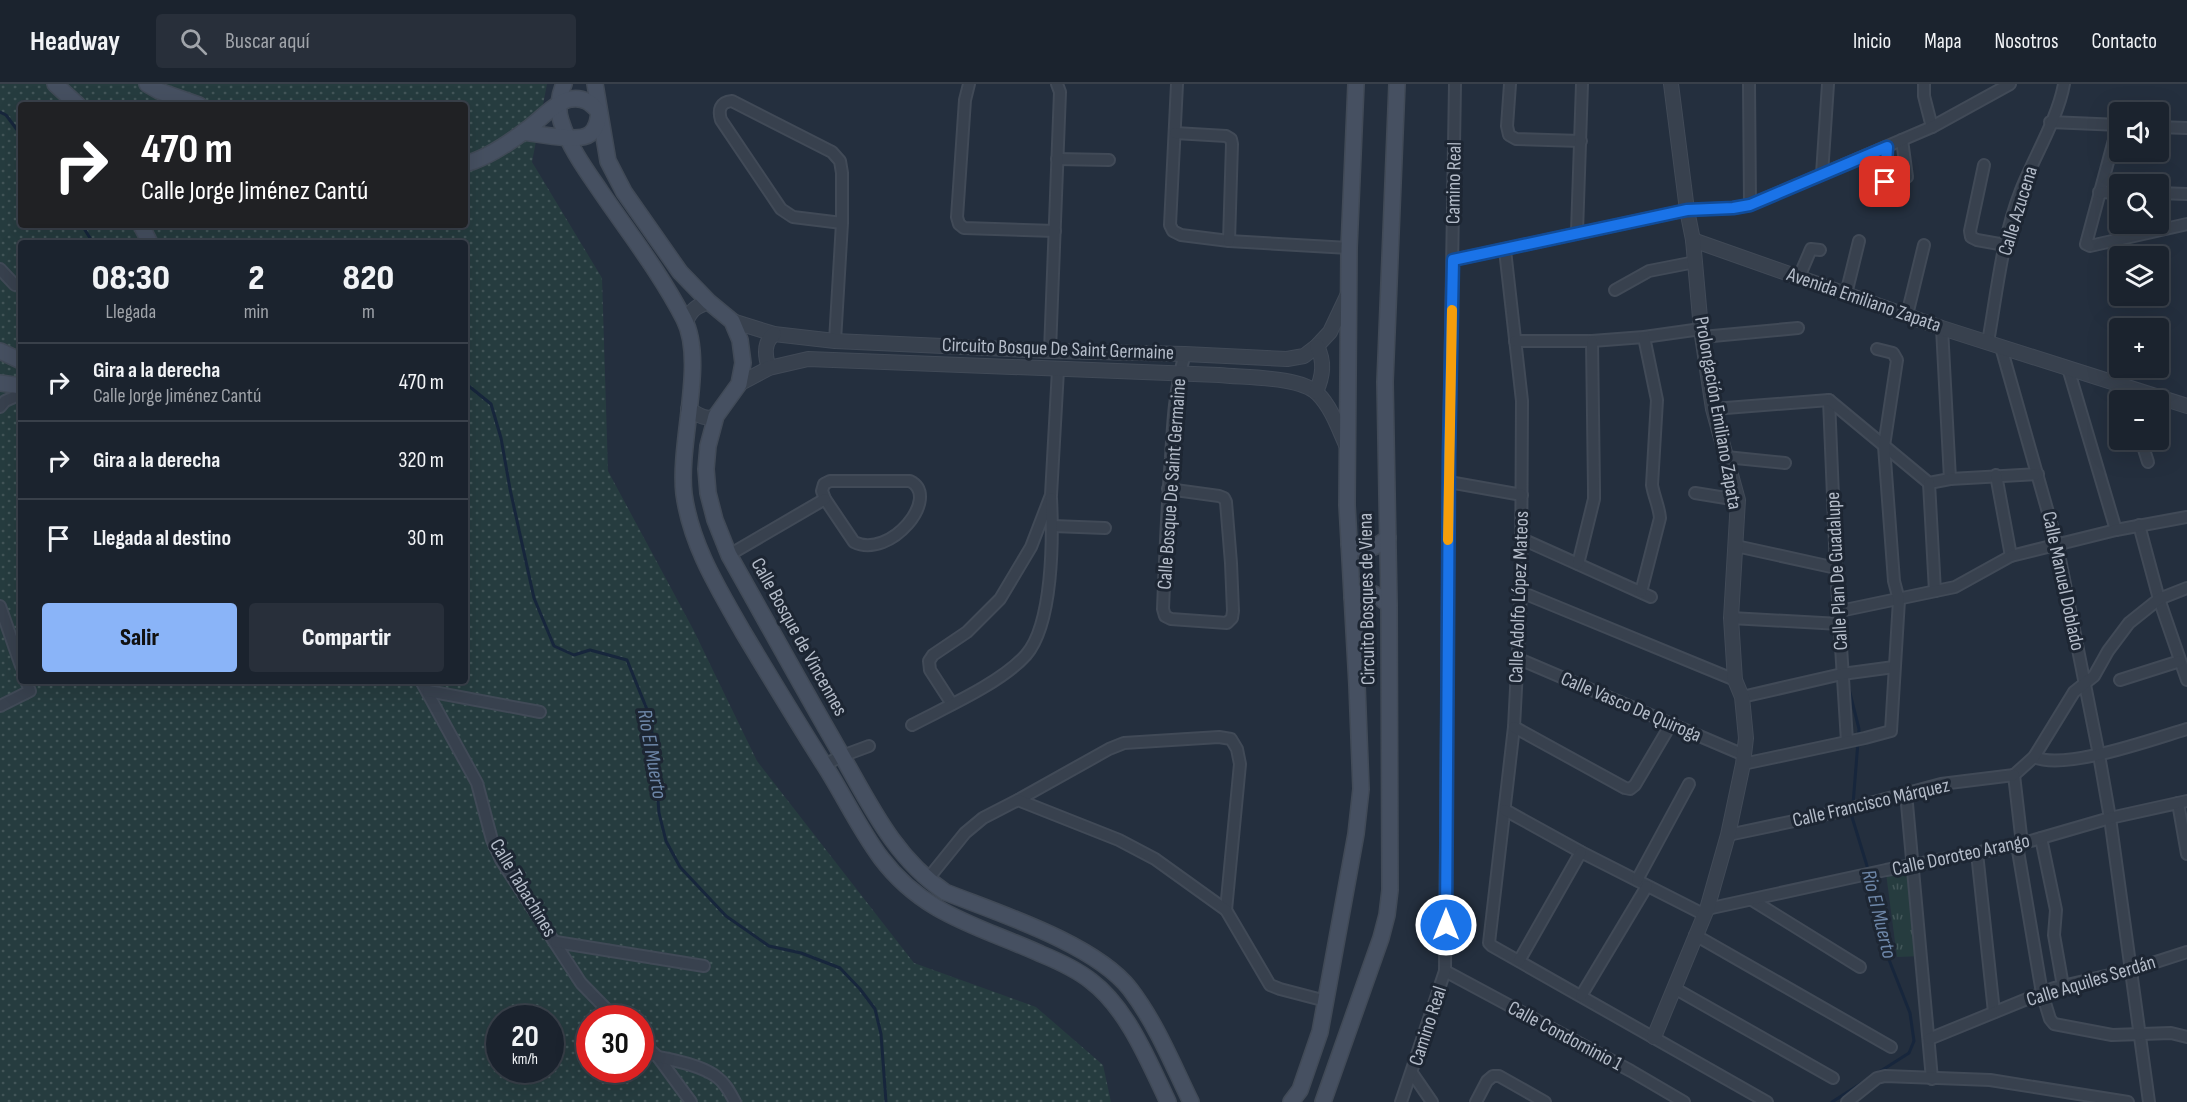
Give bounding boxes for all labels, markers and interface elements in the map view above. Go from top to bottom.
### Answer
search box [156,14,576,68]
text: Headway [30,25,120,58]
icon: search [177,25,210,58]
text: Buscar aquí [225,28,310,55]
text: Inicio [1853,29,1891,54]
text: Mapa [1924,29,1962,54]
text: Nosotros [1995,29,2059,54]
text: Contacto [2092,29,2157,54]
map controls [2109,102,2169,450]
button: sound [2109,102,2169,162]
text: 470 m [141,124,233,175]
icon: right [42,126,120,204]
street label: Camino Real [1441,142,1467,224]
pin [1859,156,1910,207]
street label: Calle Azucena [1993,163,2043,259]
icon: arrive [1868,165,1901,198]
button: search [2109,174,2169,234]
text: Calle Jorge Jiménez Cantú [141,175,368,207]
button: layers [2109,246,2169,306]
text: 08:30 [92,257,170,300]
text: 2 [248,257,264,300]
text: 820 [343,257,394,300]
street label: Avenida Emiliano Zapata [1783,262,1944,338]
text: Llegada [106,300,156,324]
text: min [244,300,269,324]
text: m [362,300,375,324]
street label: Prolongación Emiliano Zapata [1689,315,1747,511]
button: + [2109,318,2169,378]
street label: Circuito Bosque De Saint Germaine [941,333,1175,365]
text: Gira a la derecha [93,357,220,384]
icon: right [42,366,75,399]
text: 470 m [399,369,444,396]
street label: Calle Bosque De Saint Germaine [1153,378,1191,590]
text: Calle Jorge Jiménez Cantú [93,384,261,408]
button: − [2109,390,2169,450]
icon: right [42,444,75,477]
text: Gira a la derecha [93,447,220,474]
text: 320 m [398,447,444,474]
street label: Calle Plan De Guadalupe [1821,491,1853,651]
street label: Calle Manuel Doblado [2037,509,2089,653]
street label: Calle Adolfo López Mateos [1504,510,1534,684]
street label: Circuito Bosques de Viena [1353,513,1381,685]
icon: arrive [42,522,75,555]
text: Llegada al destino [93,525,231,552]
text: 30 m [407,525,444,552]
street label: Calle Bosque de Vincennes [746,554,852,720]
button: Salir [42,603,237,672]
button: Compartir [249,603,444,672]
street label: Calle Vasco De Quiroga [1557,667,1705,747]
water label: Rio El Muerto [632,707,672,801]
street label: Calle Francisco Márquez [1790,773,1952,833]
street label: Calle Doroteo Arango [1890,829,2032,881]
street label: Calle Tabachines [484,835,562,941]
water label: Rio El Muerto [1856,867,1902,961]
position arrow [1414,893,1478,957]
street label: Calle Aquiles Serdán [2024,950,2158,1012]
street label: Camino Real [1404,983,1452,1069]
street label: Calle Condominio 1 [1504,996,1626,1076]
speed limit sign: 30 [576,1005,654,1083]
text: 20 [511,1019,539,1055]
text: km/h [512,1050,538,1069]

